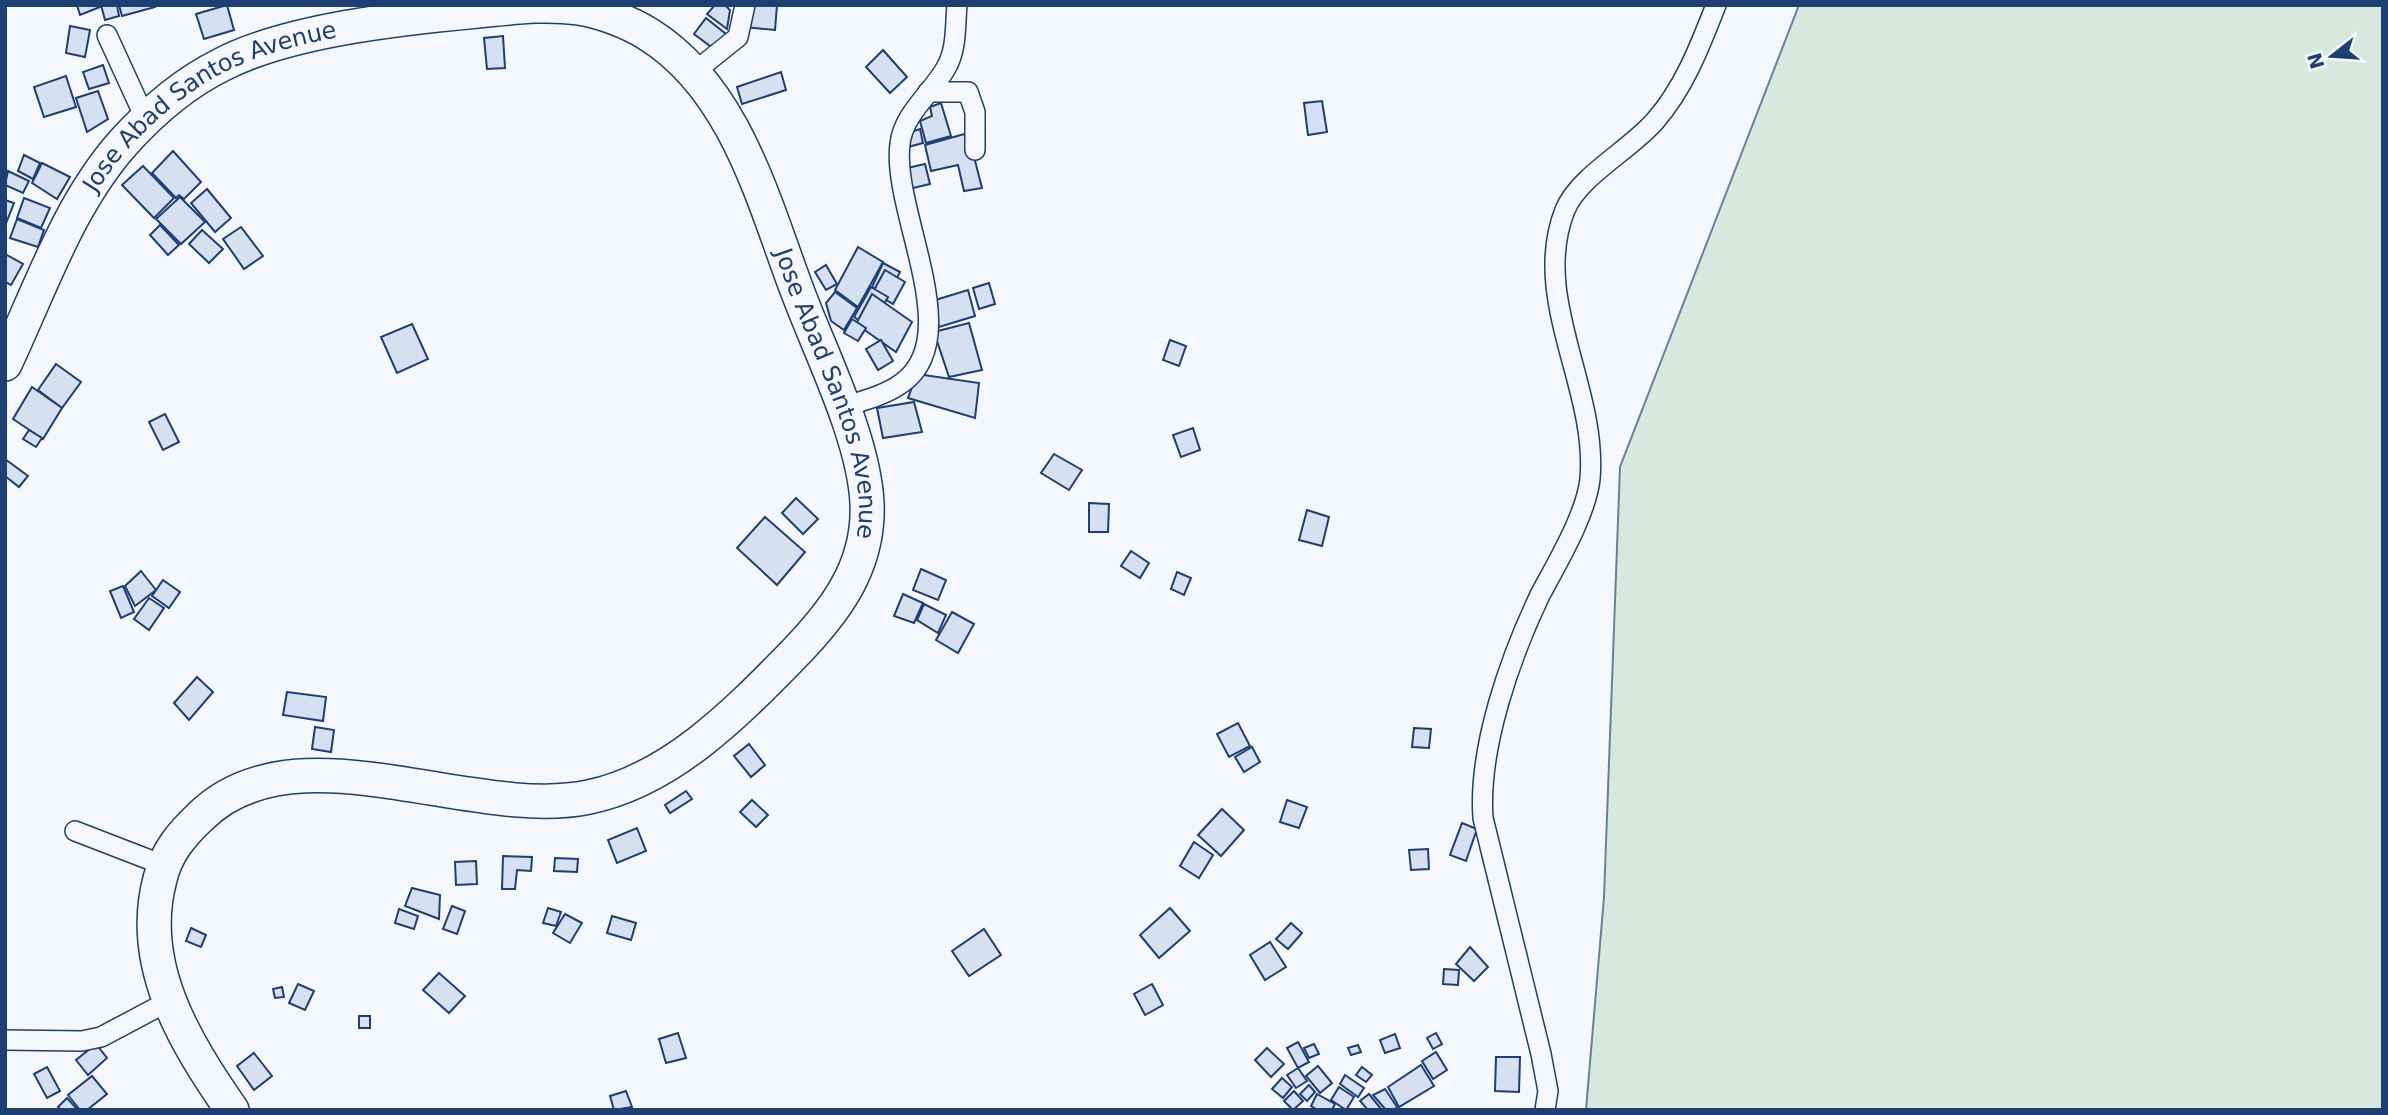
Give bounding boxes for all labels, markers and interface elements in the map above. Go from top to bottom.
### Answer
street label: Jose Abad Santos Avenue [76,16,339,199]
north arrow [2297,21,2367,91]
text: N [2303,50,2329,72]
street label: Jose Abad Santos Avenue [768,243,881,541]

